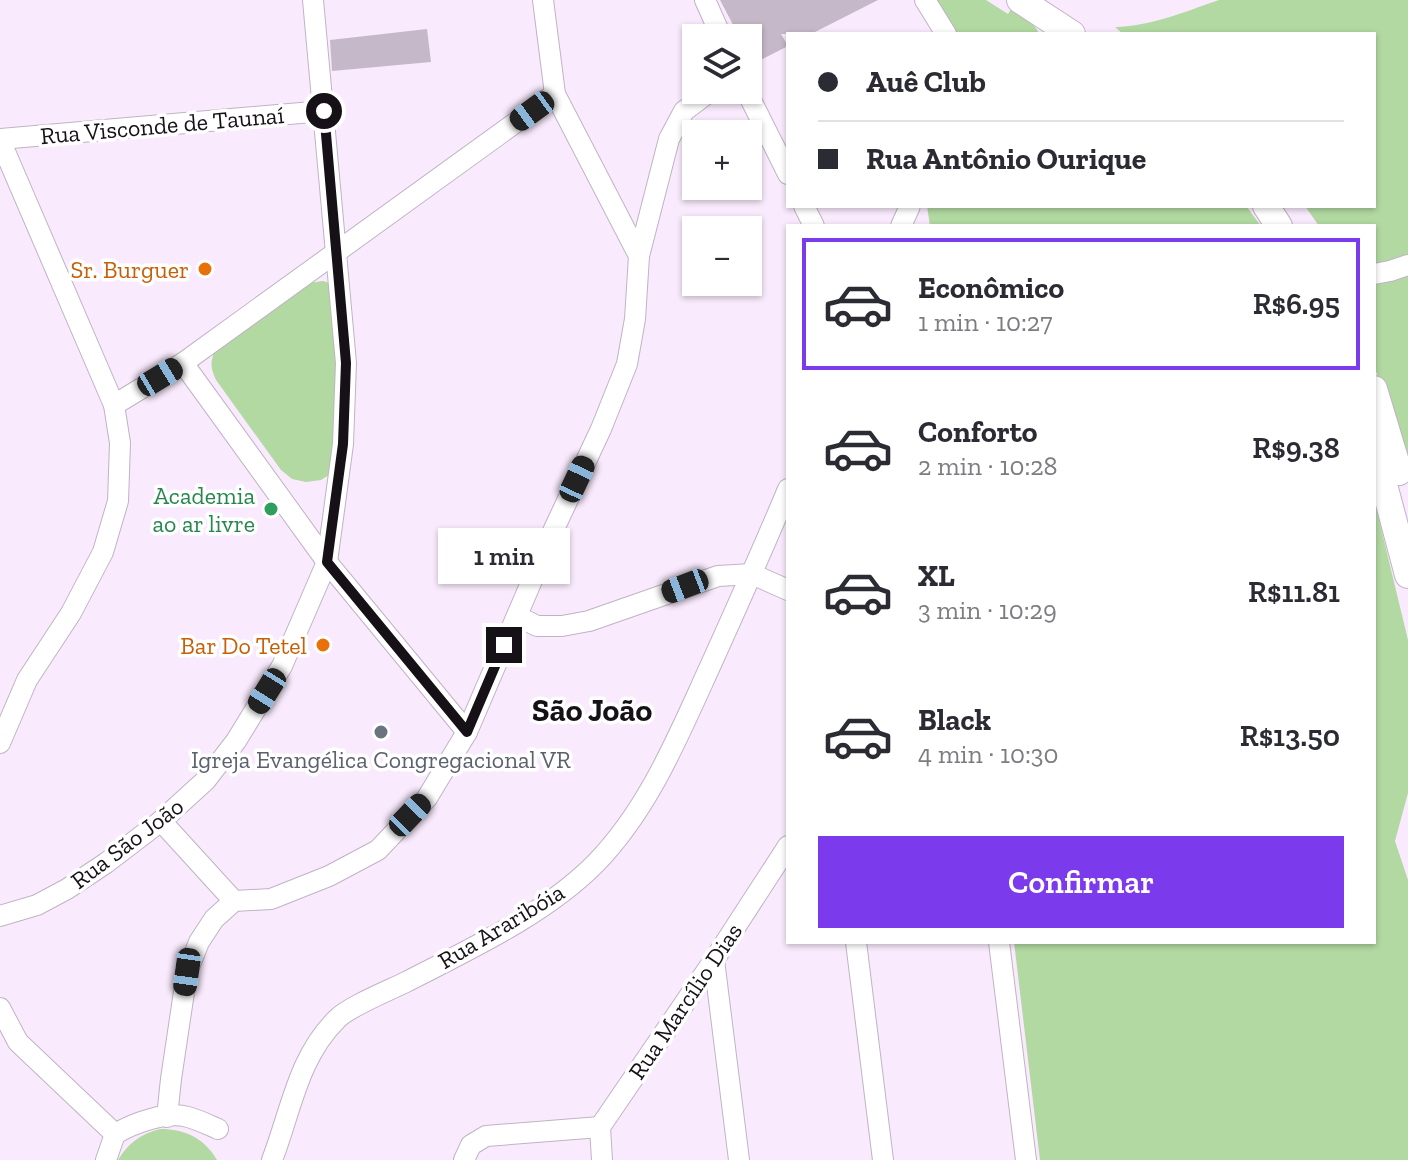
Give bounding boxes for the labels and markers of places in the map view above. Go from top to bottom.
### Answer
place label: Sr. Burguer [70,255,189,284]
marker: Sr. Burguer [196,260,214,278]
place label: Academia ao ar livre [153,481,255,538]
marker: Academia ao ar livre [262,500,280,518]
place label: Bar Do Tetel [180,631,307,660]
marker: Bar Do Tetel [314,636,332,654]
marker: Igreja Evangélica Congregacional VR [372,723,390,741]
place label: Igreja Evangélica Congregacional VR [191,745,571,774]

